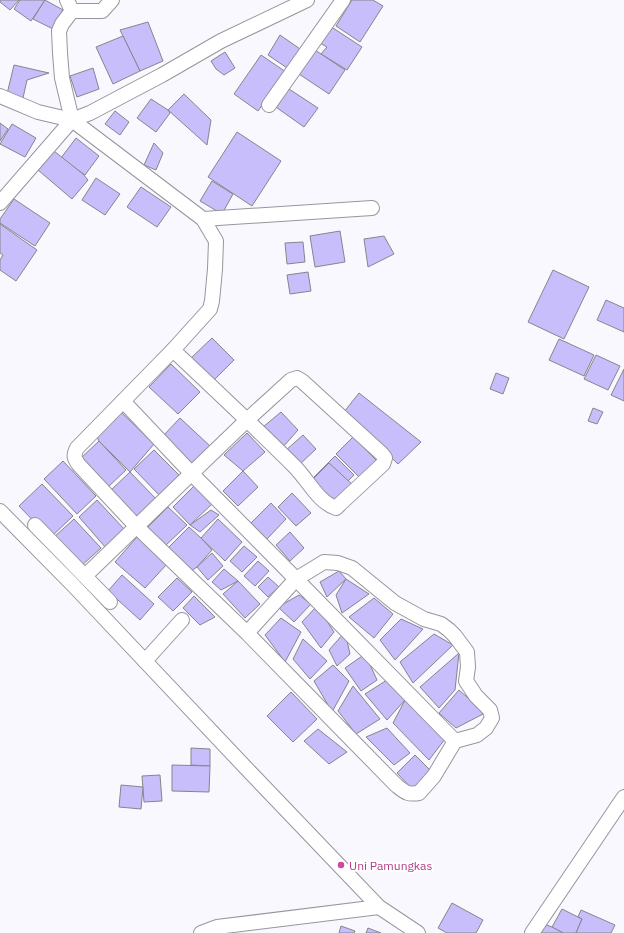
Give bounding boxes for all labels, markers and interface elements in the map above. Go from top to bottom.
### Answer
place label: Uni Pamungkas [349,858,432,873]
marker: Uni Pamungkas [336,860,346,870]

